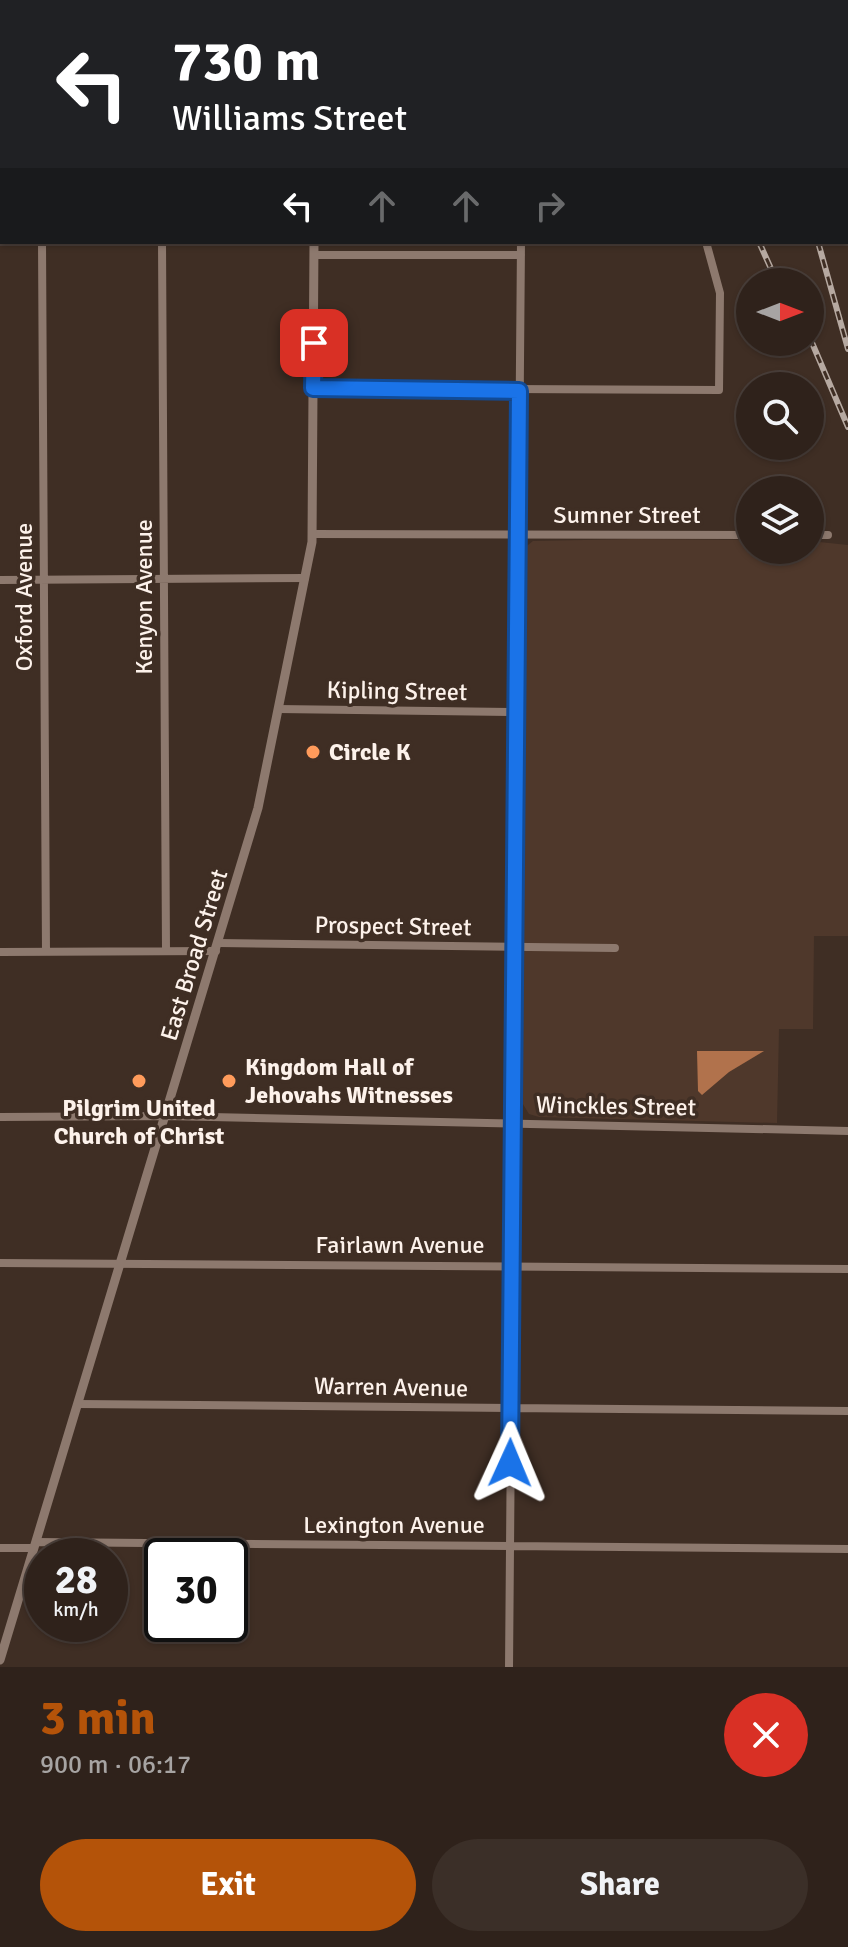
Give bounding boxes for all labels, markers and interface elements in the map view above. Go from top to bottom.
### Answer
text: 730 m [172,27,320,96]
icon: left [40,32,144,136]
text: Williams Street [172,96,407,141]
icon: left [276,184,320,228]
icon: ahead [360,184,404,228]
icon: ahead [444,184,488,228]
icon: right [528,184,572,228]
north arrow [736,268,824,356]
map controls [736,268,824,564]
pin [280,309,348,377]
icon: arrive [292,321,336,365]
button: search [736,372,824,460]
button: layers [736,476,824,564]
street label: Sumner Street [553,500,701,530]
street label: Kenyon Avenue [129,519,159,675]
street label: Oxford Avenue [9,523,39,671]
street label: Kipling Street [326,675,468,707]
place label: Circle K [329,737,411,767]
marker: Circle K [304,743,322,761]
street label: East Broad Street [154,866,234,1044]
street label: Prospect Street [314,910,472,942]
place label: Kingdom Hall of Jehovahs Witnesses [245,1052,453,1110]
marker: Pilgrim United Church of Christ [130,1072,148,1090]
marker: Kingdom Hall of Jehovahs Witnesses [220,1072,238,1090]
street label: Winckles Street [536,1090,696,1122]
place label: Pilgrim United Church of Christ [54,1093,224,1151]
street label: Fairlawn Avenue [315,1230,485,1260]
street label: Warren Avenue [314,1371,468,1403]
position arrow [468,1421,552,1505]
street label: Lexington Avenue [303,1510,485,1540]
speed limit sign: 30 [144,1538,248,1642]
text: 28 [54,1555,98,1605]
text: km/h [53,1597,99,1622]
text: 3 min [40,1689,156,1748]
button: close [724,1693,808,1777]
text: 900 m · 06:17 [40,1749,191,1781]
button: Exit [40,1839,416,1931]
button: Share [432,1839,808,1931]

